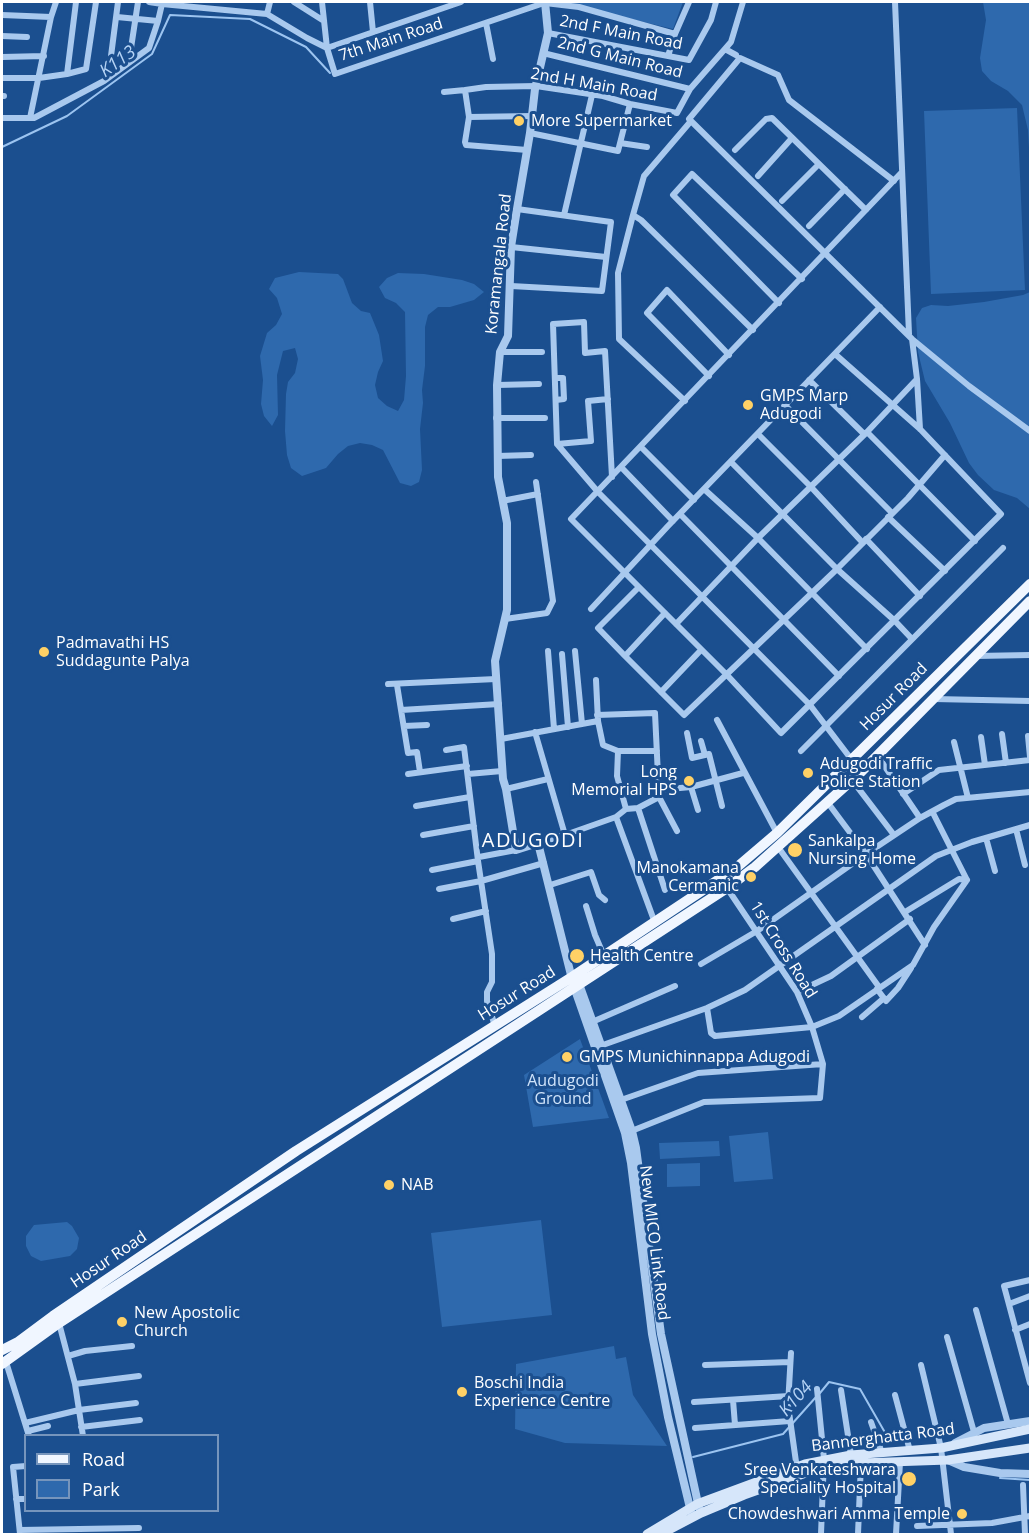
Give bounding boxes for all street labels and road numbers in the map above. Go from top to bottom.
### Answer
street label: 2nd F Main Road [558,12,684,54]
street label: 7th Main Road [337,14,445,66]
street label: 2nd G Main Road [555,33,685,83]
street label: 2nd H Main Road [529,64,659,106]
street label: Koramangala Road [482,193,516,335]
street label: Hosur Road [856,659,932,735]
street label: 1st Cross Road [746,898,820,1002]
street label: Hosur Road [475,963,559,1025]
street label: New MICO Link Road [635,1164,673,1322]
street label: Hosur Road [67,1228,151,1292]
street label: Bannerghatta Road [810,1420,956,1456]

